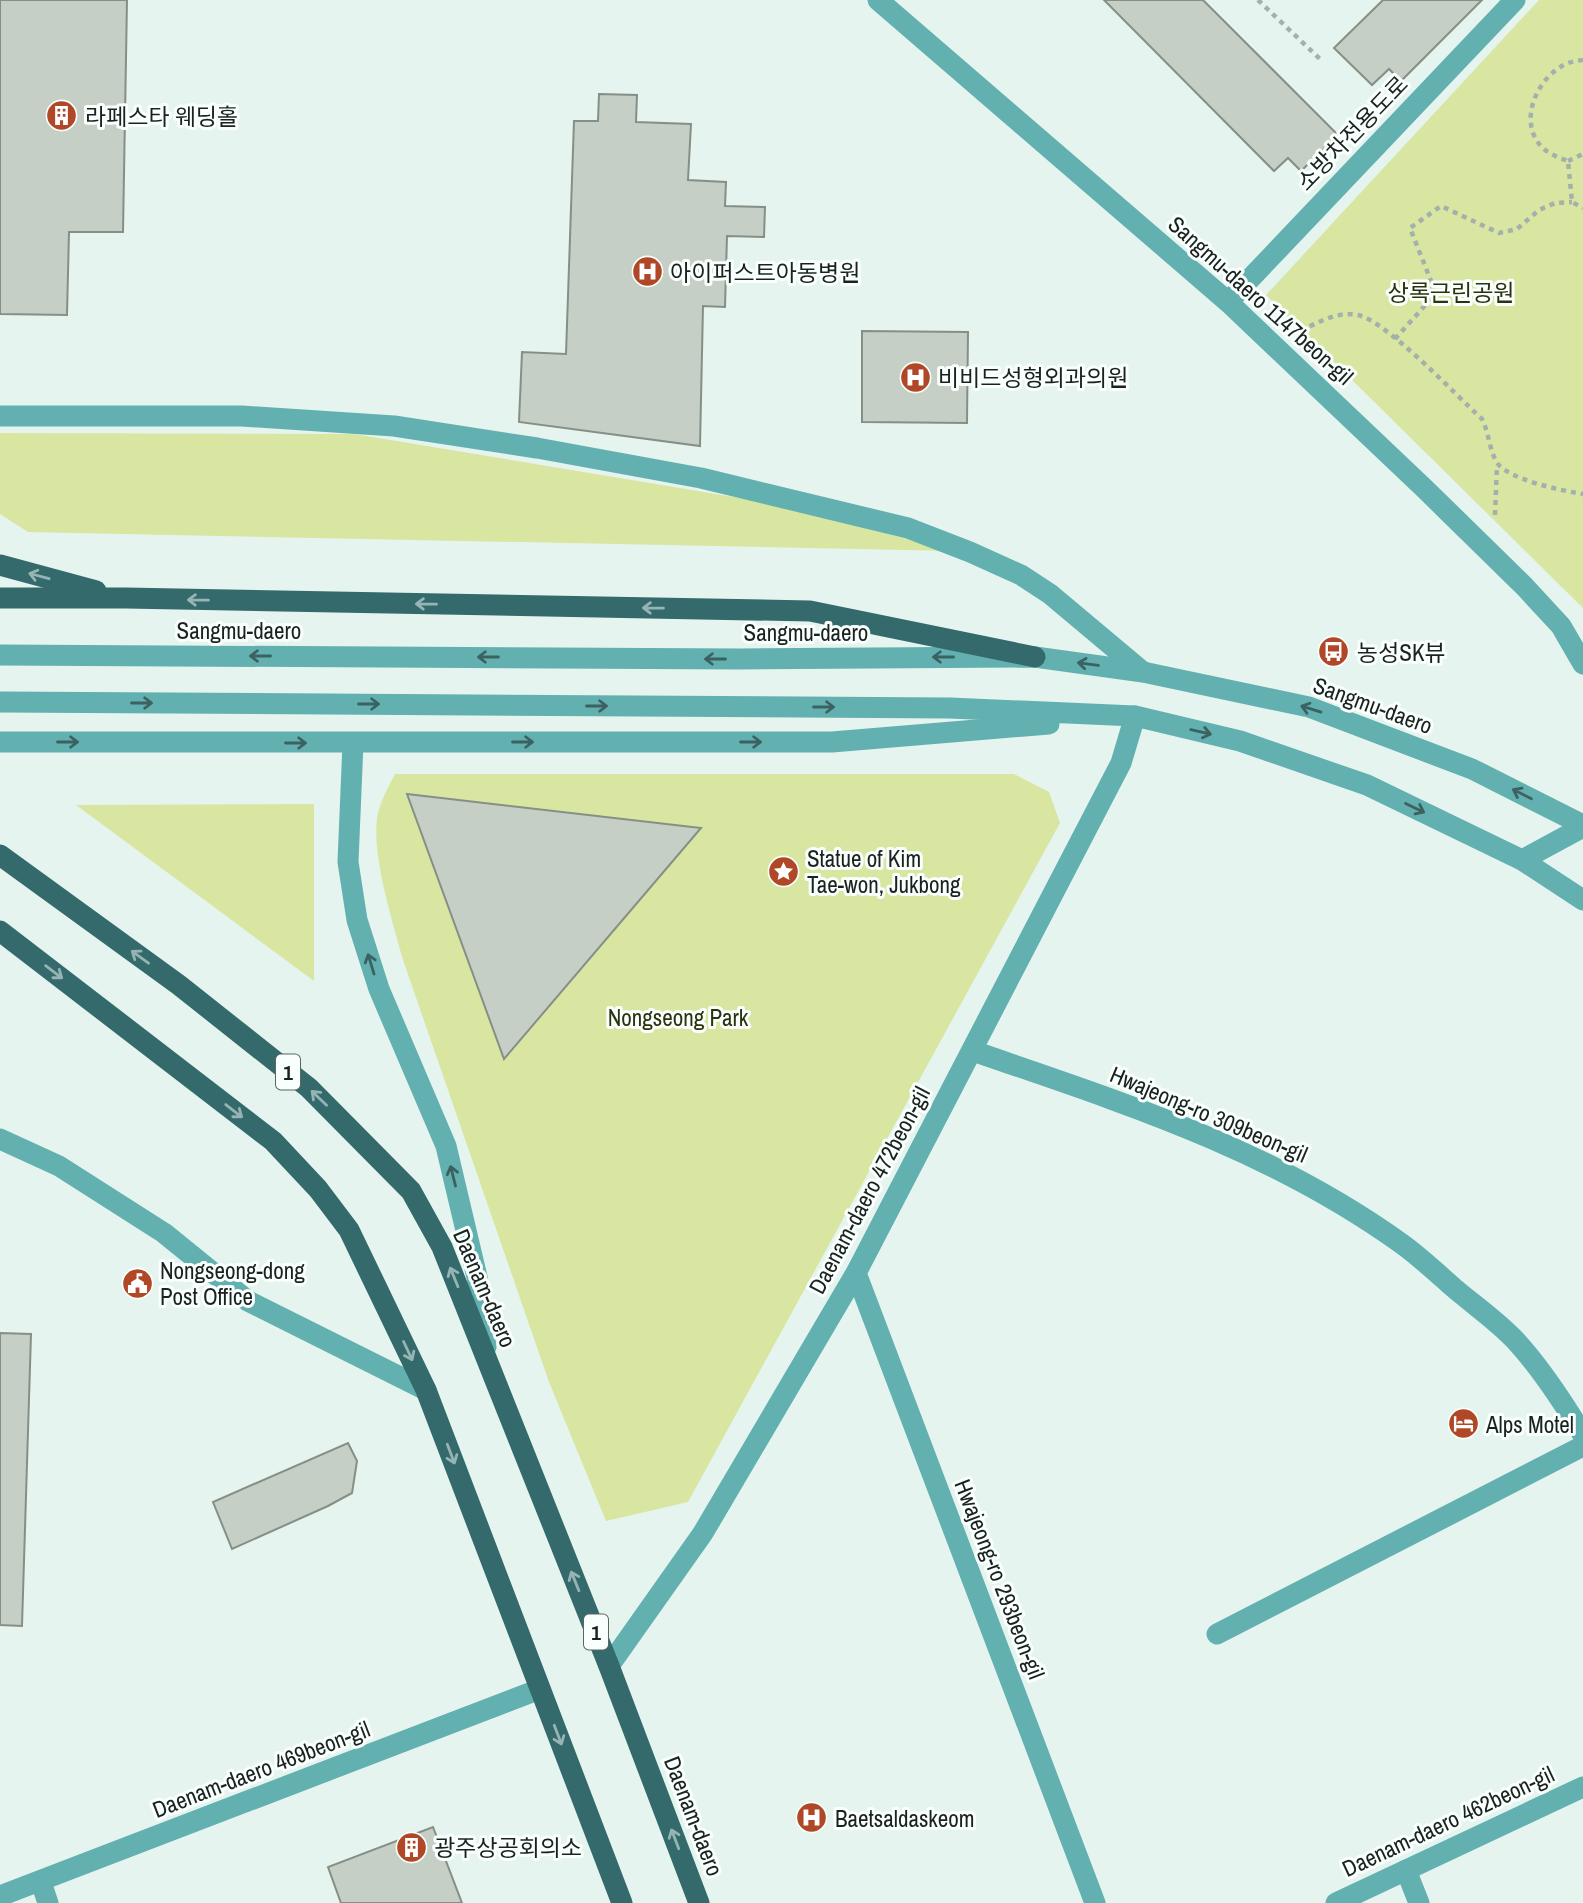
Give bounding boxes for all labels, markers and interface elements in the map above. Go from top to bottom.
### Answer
street label: 소방차전용도로 [1289,69,1415,197]
building icon: 라페스타 웨딩홀 [45,99,79,133]
place label: 라페스타 웨딩홀 [85,101,238,132]
street label: Sangmu-daero 1147beon-gil [1162,209,1360,391]
hospital icon: 아이퍼스트아동병원 [630,255,664,289]
place label: 아이퍼스트아동병원 [670,257,860,288]
park label: 상록근린공원 [1388,277,1514,308]
hospital icon: 비비드성형외과의원 [898,360,932,394]
place label: 비비드성형외과의원 [938,362,1128,393]
one-way arrow [28,568,50,581]
one-way arrow [187,593,210,606]
one-way arrow [415,597,438,611]
one-way arrow [642,601,665,615]
street label: Sangmu-daero [177,615,301,646]
street label: Sangmu-daero [744,617,868,648]
bus stop icon: 농성SK뷰 [1317,635,1351,669]
place label: 농성SK뷰 [1357,637,1446,668]
one-way arrow [249,649,272,663]
one-way arrow [931,650,954,664]
one-way arrow [476,651,499,664]
one-way arrow [704,652,727,666]
one-way arrow [1078,658,1100,671]
street label: Sangmu-daero [1309,669,1437,741]
one-way arrow [130,696,153,710]
one-way arrow [357,697,380,711]
one-way arrow [585,699,608,713]
one-way arrow [812,700,835,714]
one-way arrow [1301,701,1323,714]
one-way arrow [1189,726,1212,739]
one-way arrow [56,735,79,749]
one-way arrow [511,735,534,749]
one-way arrow [739,735,762,749]
one-way arrow [284,736,307,750]
one-way arrow [1512,786,1533,800]
one-way arrow [1404,801,1425,815]
place label: Statue of Kim Tae-won, Jukbong [807,843,961,900]
place icon: Statue of Kim Tae-won, Jukbong [767,854,801,888]
one-way arrow [131,950,150,964]
one-way arrow [364,953,377,975]
one-way arrow [45,964,64,979]
park label: Nongseong Park [608,1002,749,1033]
road number: 1 [276,1054,300,1090]
street label: Hwajeong-ro 309beon-gil [1105,1058,1313,1170]
street label: Daenam-daero 472beon-gil [801,1081,937,1299]
one-way arrow [310,1089,327,1106]
one-way arrow [225,1103,243,1118]
one-way arrow [446,1165,459,1188]
street label: Daenam-daero [446,1224,524,1352]
place label: Nongseong-dong Post Office [160,1255,305,1312]
public building icon: Nongseong-dong Post Office [120,1266,154,1300]
one-way arrow [446,1267,459,1288]
one-way arrow [402,1340,415,1361]
hotel icon: Alps Motel [1446,1407,1480,1441]
place label: Alps Motel [1485,1409,1574,1440]
one-way arrow [445,1443,458,1465]
street label: Hwajeong-ro 293beon-gil [948,1475,1052,1683]
one-way arrow [568,1571,581,1592]
road number: 1 [584,1614,608,1650]
street label: Daenam-daero 469beon-gil [148,1713,374,1825]
one-way arrow [552,1724,565,1746]
street label: Daenam-daero [657,1752,731,1880]
street label: Daenam-daero 462beon-gil [1337,1758,1559,1884]
hospital icon: Baetsaldaskeom [795,1801,829,1835]
place label: Baetsaldaskeom [835,1803,974,1834]
one-way arrow [667,1829,680,1851]
building icon: 광주상공회의소 [394,1830,428,1864]
place label: 광주상공회의소 [434,1832,582,1863]

